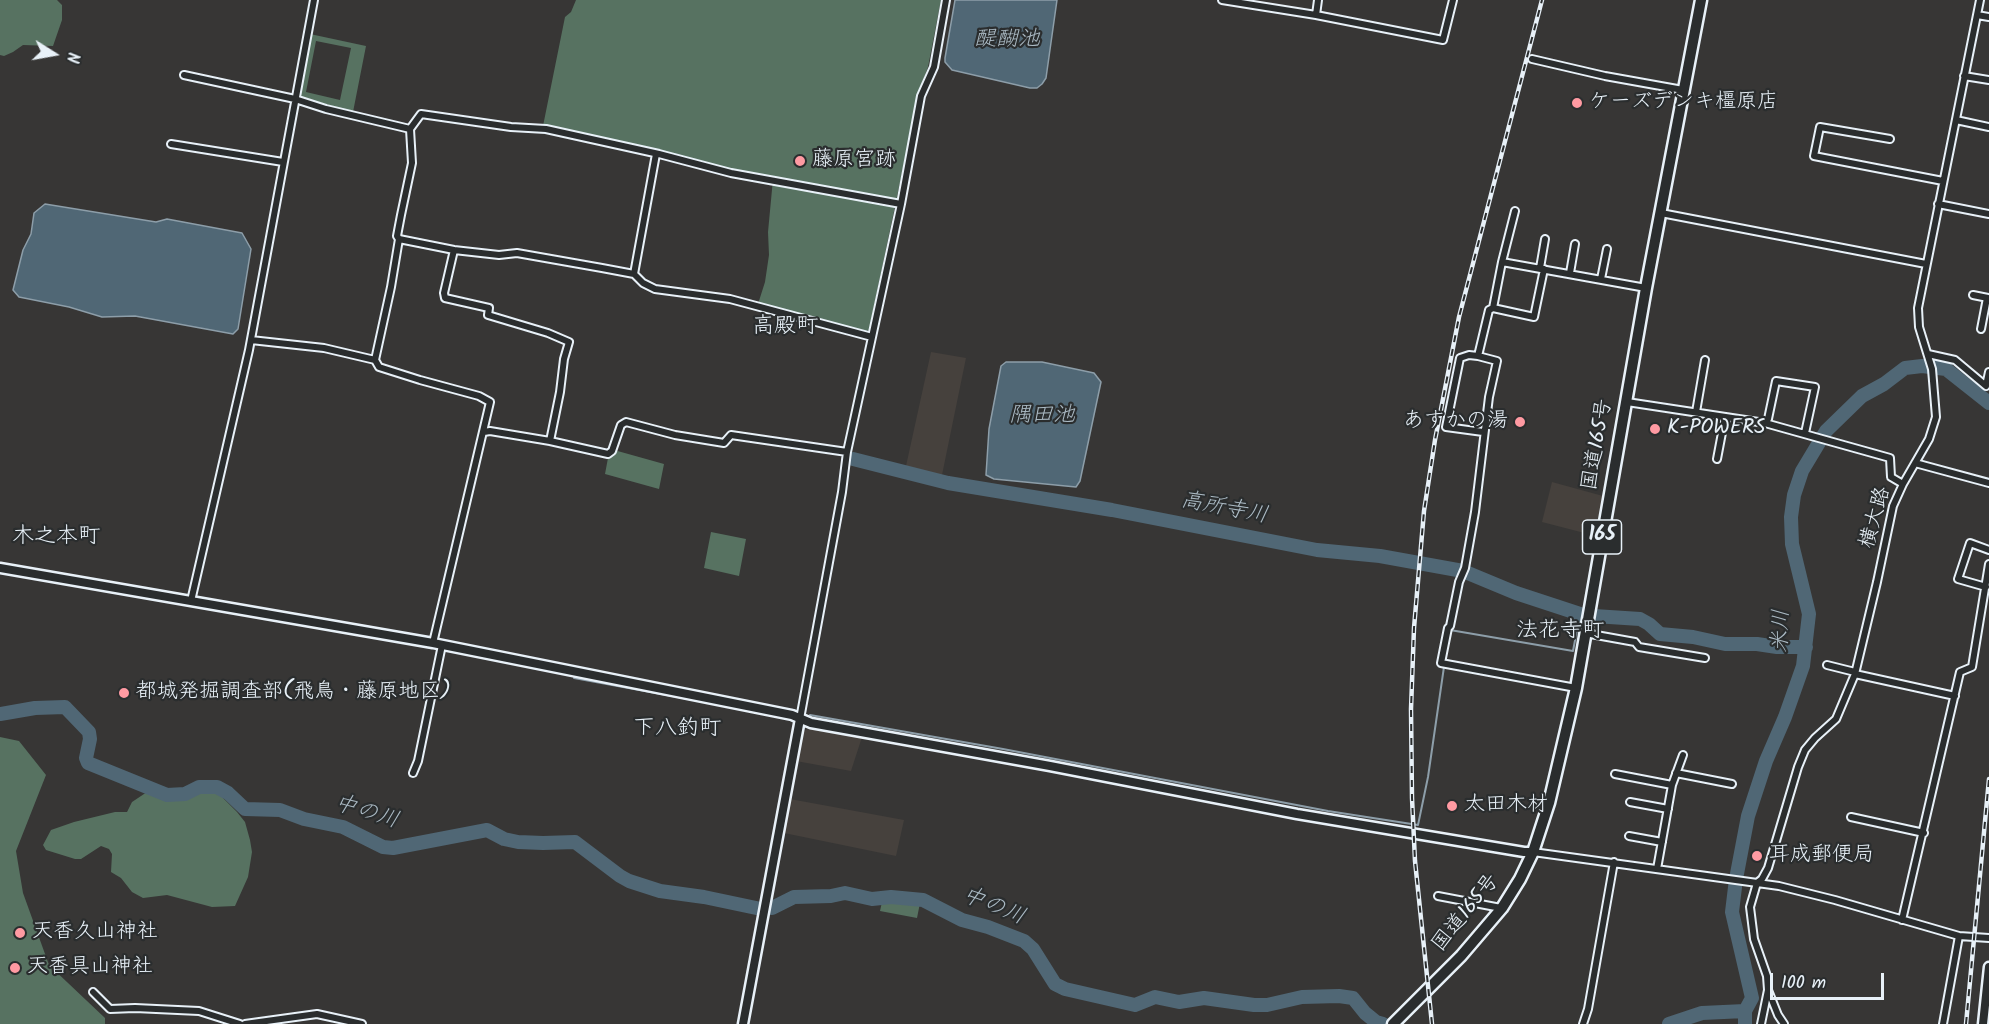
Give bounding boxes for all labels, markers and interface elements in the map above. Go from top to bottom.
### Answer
north arrow [24,24,84,84]
water label: 醍醐池 [974,28,1040,54]
text: N [59,50,85,65]
place label: ケーズデンキ橿原店 [1589,90,1778,116]
marker: ケーズデンキ橿原店 [1570,96,1584,110]
place label: 藤原宮跡 [812,148,896,174]
marker: 藤原宮跡 [793,154,807,168]
district label: 高殿町 [752,315,818,341]
street label: 国道165号 [1579,397,1619,493]
water label: 隅田池 [1009,404,1075,430]
place label: あすかの湯 [1403,409,1508,435]
marker: あすかの湯 [1513,415,1527,429]
place label: K-POWERS [1667,416,1765,442]
marker: K-POWERS [1648,422,1662,436]
street label: 横大路 [1856,484,1898,552]
water label: 高所寺川 [1178,489,1270,531]
road number: 165 [1582,520,1622,554]
district label: 木之本町 [12,525,100,551]
water label: 米川 [1769,609,1797,653]
district label: 法花寺町 [1516,619,1604,645]
place label: 都城発掘調査部(飛鳥・藤原地区) [136,680,451,706]
marker: 都城発掘調査部(飛鳥・藤原地区) [117,686,131,700]
district label: 下八釣町 [633,717,721,743]
water label: 中の川 [331,792,401,836]
place label: 太田木材 [1464,793,1548,819]
marker: 太田木材 [1445,799,1459,813]
place label: 耳成郵便局 [1769,843,1874,869]
marker: 耳成郵便局 [1750,849,1764,863]
street label: 国道165号 [1428,870,1506,958]
water label: 中の川 [957,883,1029,933]
place label: 天香久山神社 [32,920,158,946]
marker: 天香久山神社 [13,926,27,940]
place label: 天香具山神社 [27,955,153,981]
marker: 天香具山神社 [8,961,22,975]
scale bar [1773,961,1887,999]
text: 100 m [1781,969,1826,998]

